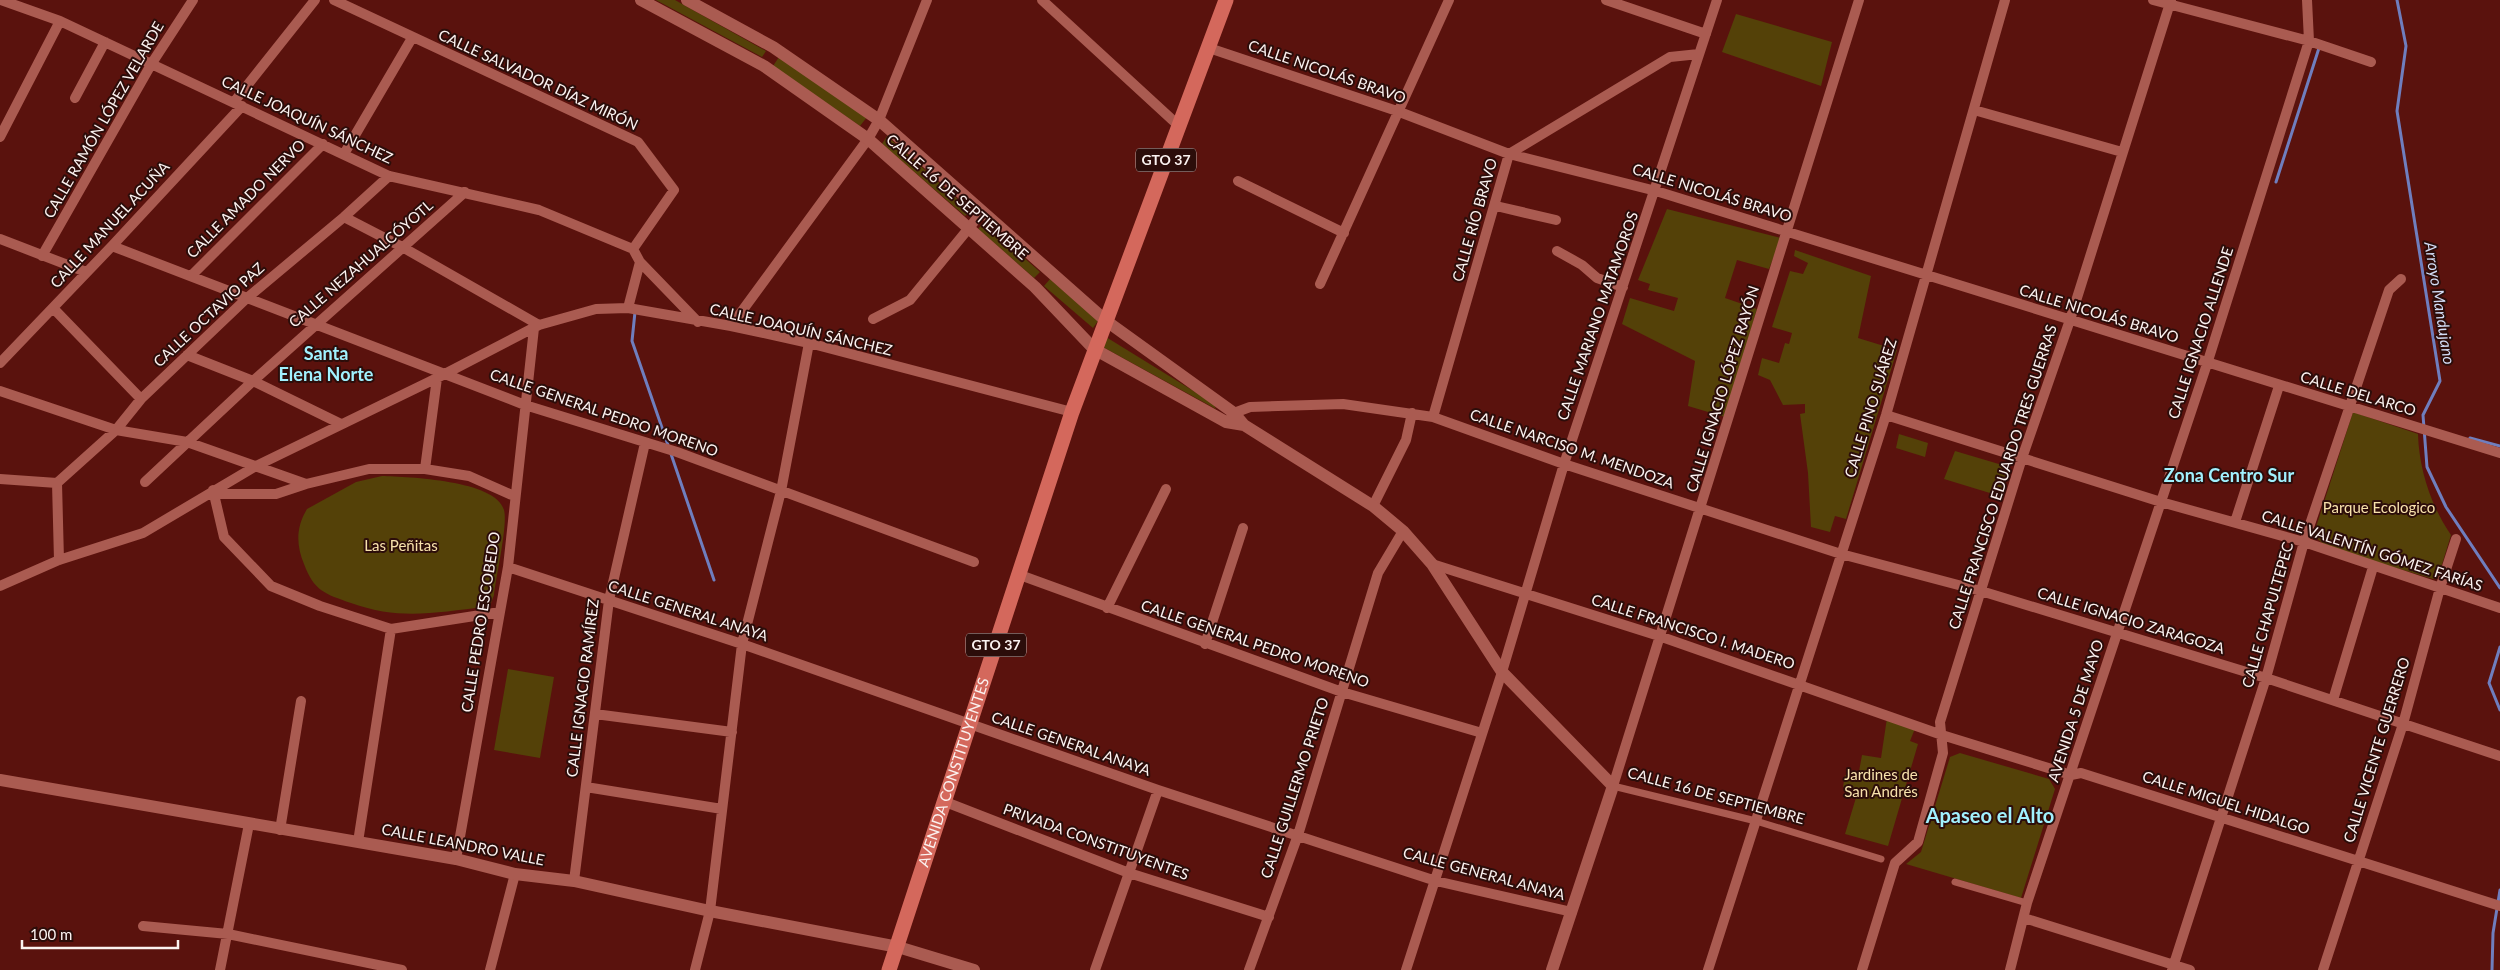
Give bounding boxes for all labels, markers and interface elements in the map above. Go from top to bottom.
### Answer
street label: CALLE RAMÓN LÓPEZ VELARDE [39,18,167,221]
street label: CALLE SALVADOR DÍAZ MIRÓN [436,25,641,133]
street label: CALLE NICOLÁS BRAVO [1246,36,1409,107]
street label: CALLE JOAQUÍN SÁNCHEZ [219,71,396,167]
street label: CALLE 16 DE SEPTIEMBRE [883,130,1032,263]
street label: CALLE AMADO NERVO [182,135,308,261]
road number: GTO 37 [1136,148,1196,172]
street label: CALLE RÍO BRAVO [1448,156,1500,284]
street label: CALLE MANUEL ACUÑA [46,157,173,291]
street label: CALLE NICOLÁS BRAVO [1630,159,1794,225]
street label: CALLE NEZAHUALCÓYOTL [285,196,436,331]
street label: CALLE MARIANO MATAMOROS [1553,209,1641,422]
water label: Arroyo Mandujano [2421,239,2460,366]
street label: CALLE IGNACIO ALLENDE [2164,244,2236,421]
street label: CALLE OCTAVIO PAZ [149,258,267,370]
street label: CALLE NICOLÁS BRAVO [2017,280,2181,346]
street label: CALLE IGNACIO LÓPEZ RAYÓN [1682,283,1762,494]
street label: CALLE JOAQUÍN SÁNCHEZ [708,299,894,359]
street label: CALLE FRANCISCO EDUARDO TRES GUERRAS [1944,322,2060,631]
street label: CALLE PINO SUÁREZ [1840,336,1900,480]
district label: Santa Elena Norte [279,342,374,385]
street label: CALLE GENERAL PEDRO MORENO [488,364,721,460]
street label: CALLE DEL ARCO [2298,367,2418,419]
street label: CALLE NARCISO M. MENDOZA [1468,405,1678,492]
district label: Zona Centro Sur [2164,464,2294,486]
park label: Parque Ecologico [2323,498,2435,516]
street label: CALLE VALENTÍN GÓMEZ FARÍAS [2260,506,2485,594]
street label: CALLE PEDRO ESCOBEDO [457,530,503,713]
park label: Las Peñitas [364,536,438,554]
street label: CALLE CHAPULTEPEC [2238,540,2297,690]
street label: CALLE GENERAL ANAYA [606,576,771,645]
street label: CALLE IGNACIO ZARAGOZA [2035,583,2228,657]
street label: CALLE FRANCISCO I. MADERO [1589,590,1797,672]
street label: CALLE GENERAL PEDRO MORENO [1139,595,1372,691]
street label: CALLE IGNACIO RAMÍREZ [562,598,602,778]
road number: GTO 37 [966,634,1026,656]
street label: AVENIDA 5 DE MAYO [2044,637,2107,784]
street label: CALLE VICENTE GUERRERO [2339,655,2413,845]
street label: AVENIDA CONSTITUYENTES [913,675,992,869]
street label: CALLE GUILLERMO PRIETO [1256,695,1332,880]
street label: CALLE GENERAL ANAYA [989,707,1154,779]
street label: CALLE 16 DE SEPTIEMBRE [1626,763,1807,827]
park label: Jardines de San Andrés [1844,765,1918,800]
street label: CALLE MIGUEL HIDALGO [2140,766,2312,838]
street label: PRIVADA CONSTITUYENTES [1001,799,1192,883]
district label: Apaseo el Alto [1925,803,2054,827]
street label: CALLE LEANDRO VALLE [380,819,546,869]
street label: CALLE GENERAL ANAYA [1401,843,1568,904]
scale bar [22,918,179,950]
text: 100 m [30,925,72,943]

